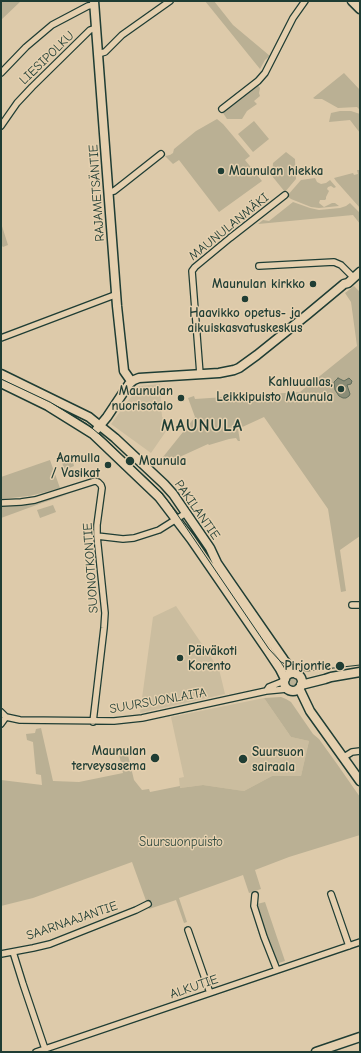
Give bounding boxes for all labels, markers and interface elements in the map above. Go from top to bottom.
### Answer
street label: LIESIPOLKU [16,28,78,88]
street label: RAJAMETSÄNTIE [86,144,108,242]
place label: Maunulan hiekka [229,163,323,179]
marker: Maunulan hiekka [216,166,226,176]
street label: MAUNULANMÄKI [186,190,272,264]
place label: Maunulan kirkko [212,276,305,292]
marker: Maunulan kirkko [308,279,318,289]
marker: Haavikko opetus- ja aikuiskasvatuskeskus [240,294,250,304]
place label: Haavikko opetus- ja aikuiskasvatuskeskus [188,305,302,336]
place label: Kahluuallas, Leikkipuisto Maunula [216,374,333,405]
place label: Maunulan nuorisotalo [112,383,173,414]
marker: Kahluuallas, Leikkipuisto Maunula [336,384,346,394]
marker: Maunulan nuorisotalo [176,393,186,403]
district label: MAUNULA [161,416,243,436]
place label: Aamulla / Vasikat [51,450,100,481]
place label: Maunula [139,453,186,469]
marker: Maunula [124,455,136,467]
marker: Aamulla / Vasikat [103,460,113,470]
street label: PAKILANTIE [171,477,223,543]
street label: SUONOTKONTIE [80,522,102,614]
place label: Päiväkoti Korento [188,643,237,674]
marker: Päiväkoti Korento [175,653,185,663]
place label: Pirjontie [284,658,331,674]
marker: Pirjontie [334,660,346,672]
street label: SUURSUONLAITA [108,685,208,717]
place label: Maunulan terveysasema [72,743,146,774]
place label: Suursuon sairaala [252,744,304,775]
marker: Maunulan terveysasema [149,752,161,764]
marker: Suursuon sairaala [237,753,249,765]
park label: Suursuonpuisto [139,834,223,850]
street label: SAARNAAJANTIE [24,898,120,944]
street label: ALKUTIE [168,971,220,1003]

